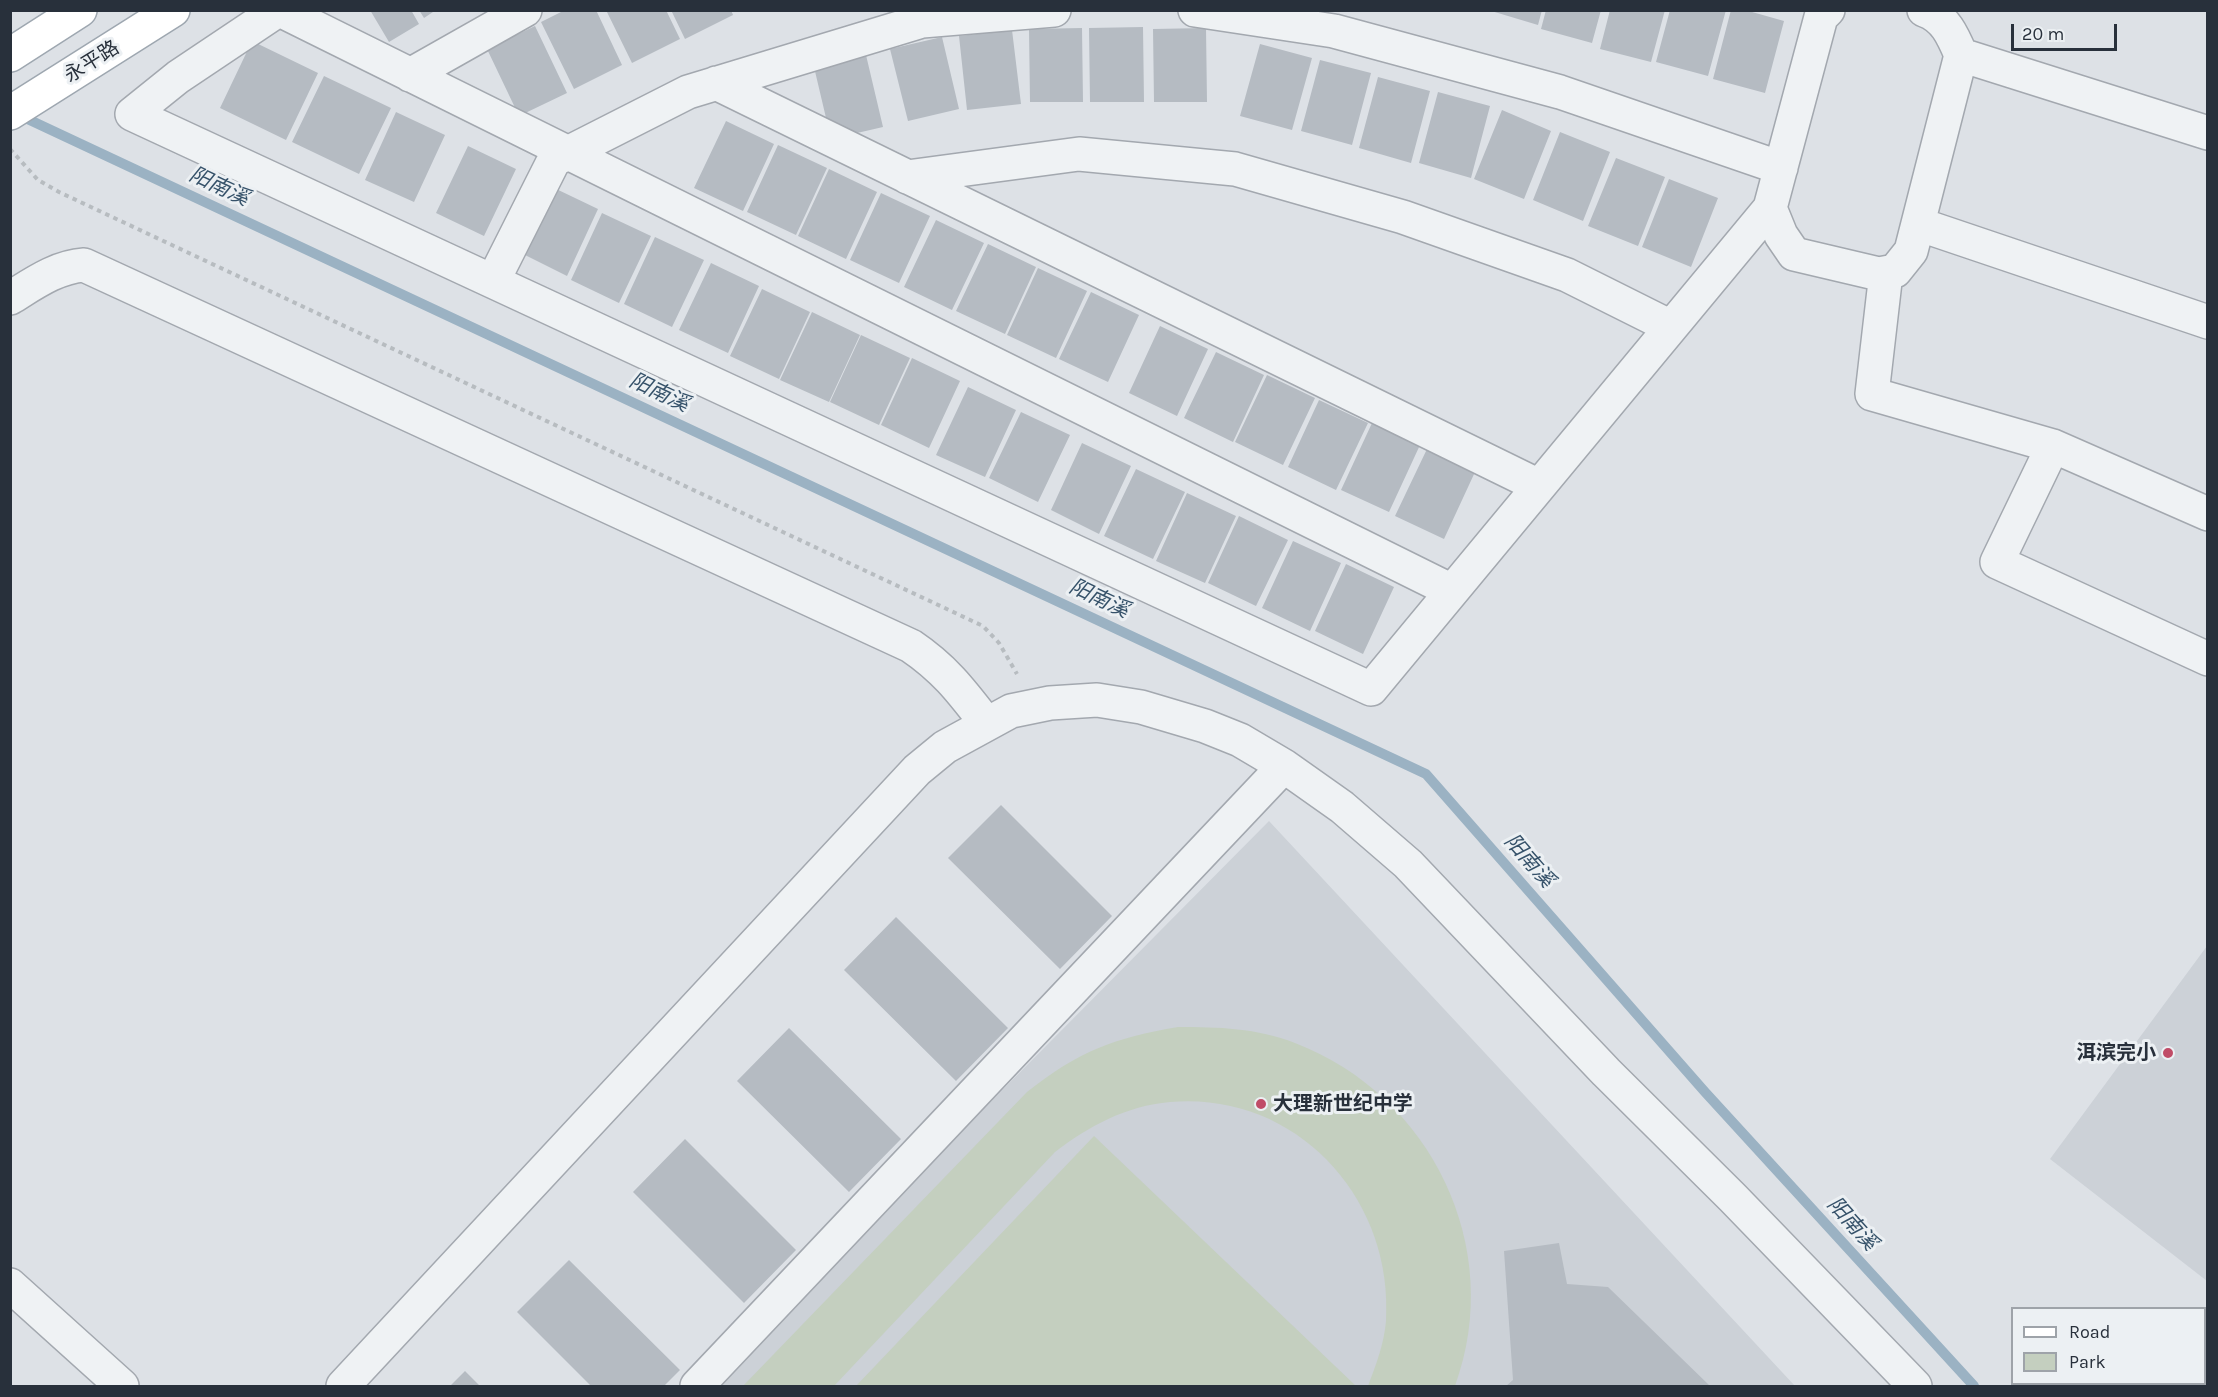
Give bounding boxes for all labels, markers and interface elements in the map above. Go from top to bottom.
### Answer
scale bar [2014,12,2120,50]
text: 20 m [2022,23,2064,45]
street label: 永平路 [60,36,124,88]
water label: 阳南溪 [185,162,253,212]
water label: 阳南溪 [625,368,693,418]
water label: 阳南溪 [1065,574,1133,624]
water label: 阳南溪 [1499,829,1559,893]
place label: 洱滨完小 [2076,1041,2156,1065]
marker: 洱滨完小 [2161,1046,2175,1060]
place label: 大理新世纪中学 [1273,1092,1413,1116]
marker: 大理新世纪中学 [1254,1097,1268,1111]
water label: 阳南溪 [1822,1192,1882,1256]
legend [2011,1307,2206,1385]
text: Road [2069,1321,2110,1343]
text: Park [2069,1351,2106,1373]

